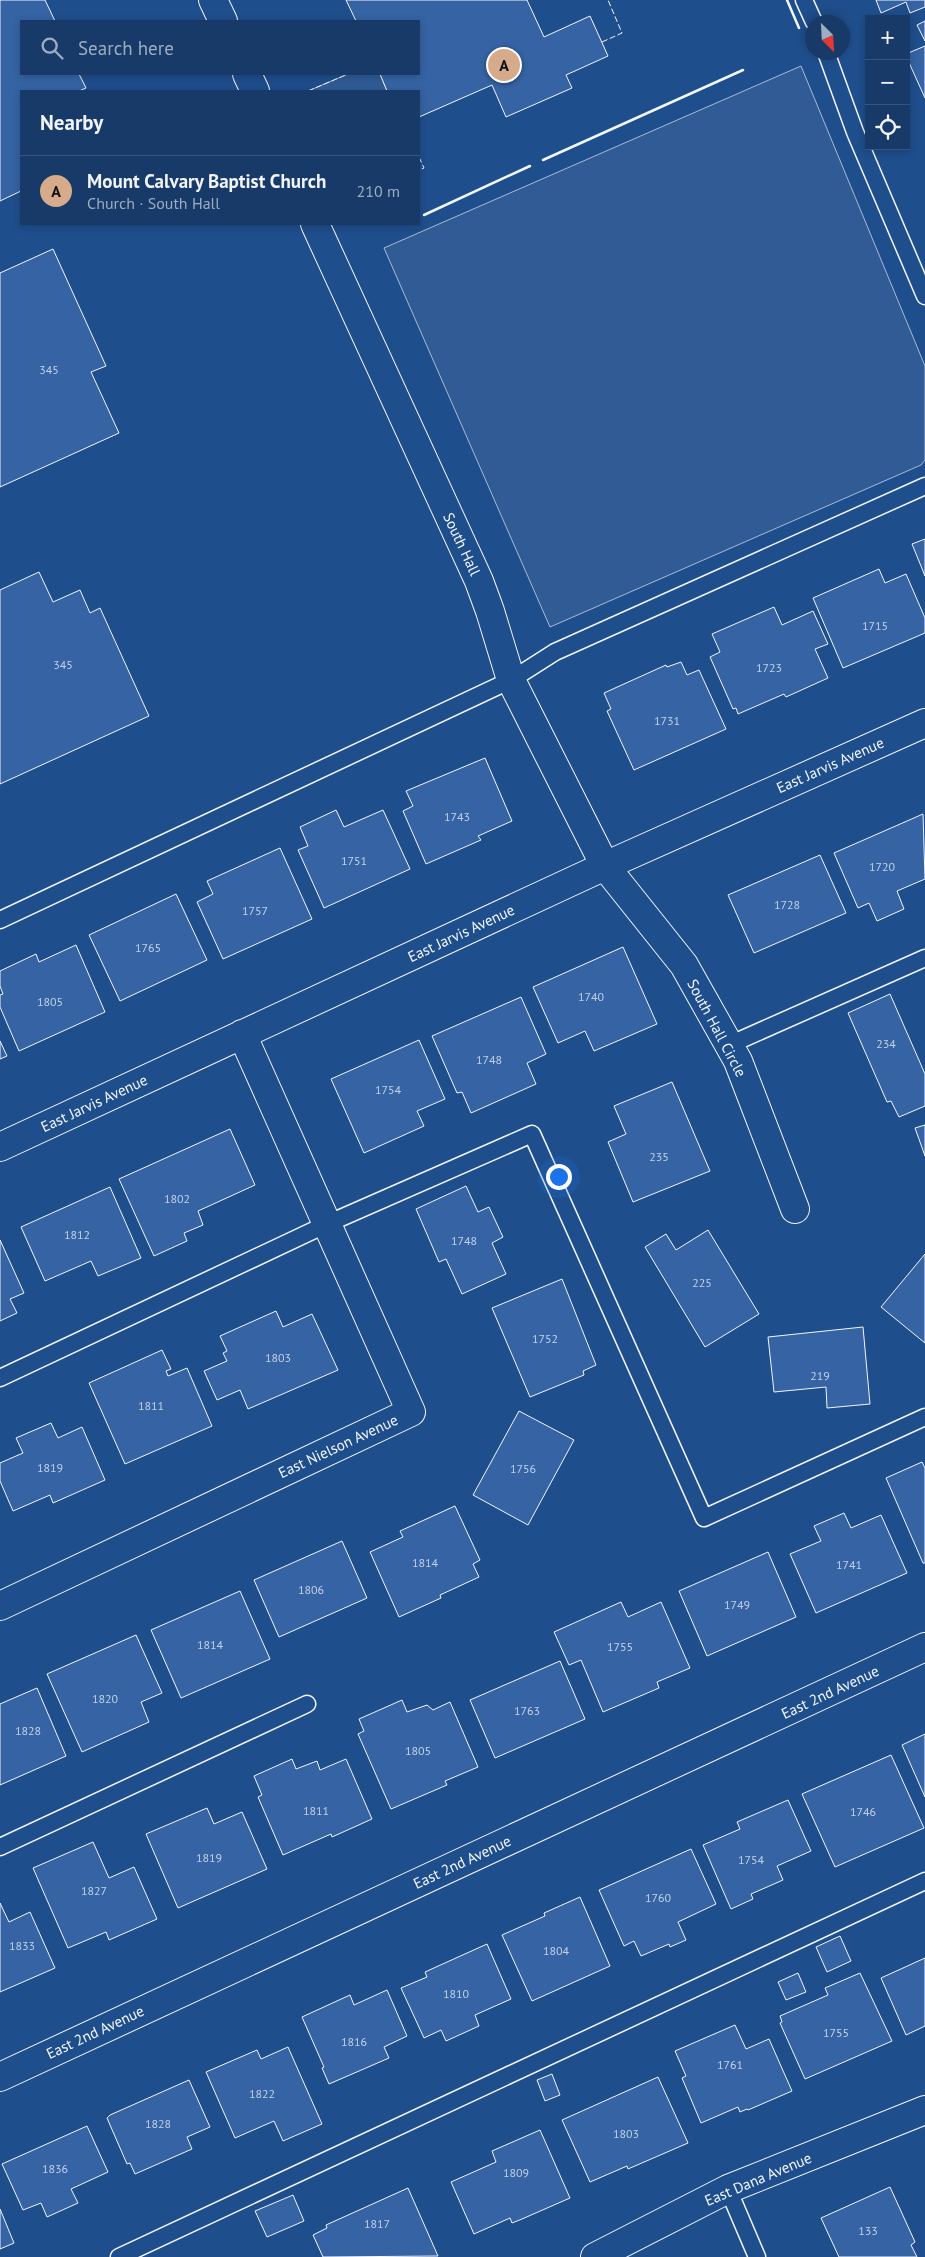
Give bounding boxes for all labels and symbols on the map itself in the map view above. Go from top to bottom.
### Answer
north arrow [805,15,850,60]
pin: A [488,46,520,84]
house number: 345 [39,362,59,377]
street label: South Hall [439,509,485,579]
house number: 1715 [862,618,888,633]
house number: 345 [53,657,73,672]
house number: 1723 [756,660,782,675]
house number: 1731 [654,713,680,728]
street label: East Jarvis Avenue [773,733,887,797]
house number: 1743 [444,809,470,824]
house number: 1751 [341,853,367,868]
house number: 1720 [869,859,896,874]
house number: 1728 [774,897,800,912]
street label: East Jarvis Avenue [405,900,517,966]
house number: 1757 [242,903,268,918]
house number: 1765 [135,940,161,955]
street label: South Hall Circle [683,976,751,1080]
house number: 1740 [578,989,605,1004]
house number: 1805 [37,994,63,1009]
house number: 234 [876,1036,896,1051]
house number: 1748 [476,1052,502,1067]
street label: East Jarvis Avenue [38,1070,150,1136]
house number: 1754 [375,1082,402,1097]
house number: 235 [649,1149,669,1164]
your location [546,1164,572,1190]
house number: 1802 [164,1191,190,1206]
house number: 1812 [64,1227,90,1242]
house number: 1748 [451,1233,477,1248]
house number: 225 [692,1275,712,1290]
house number: 1752 [532,1331,558,1346]
house number: 1803 [265,1350,291,1365]
house number: 219 [810,1368,830,1383]
house number: 1811 [138,1398,164,1413]
street label: East Nielson Avenue [275,1410,401,1482]
house number: 1819 [37,1460,63,1475]
house number: 1756 [510,1461,536,1476]
house number: 1814 [412,1555,439,1570]
house number: 1741 [836,1557,862,1572]
house number: 1806 [298,1582,324,1597]
house number: 1749 [724,1597,750,1612]
house number: 1814 [197,1637,224,1652]
house number: 1755 [607,1639,633,1654]
street label: East 2nd Avenue [778,1661,882,1723]
house number: 1820 [92,1691,119,1706]
house number: 1763 [514,1703,540,1718]
house number: 1828 [15,1723,41,1738]
house number: 1805 [405,1743,431,1758]
house number: 1811 [303,1803,329,1818]
house number: 1746 [850,1804,876,1819]
street label: East 2nd Avenue [410,1831,514,1893]
house number: 1819 [196,1850,222,1865]
house number: 1754 [738,1852,765,1867]
house number: 1827 [81,1883,107,1898]
house number: 1760 [645,1890,672,1905]
house number: 1833 [9,1938,35,1953]
house number: 1804 [543,1943,570,1958]
house number: 1810 [443,1986,470,2001]
street label: East 2nd Avenue [43,2001,147,2063]
house number: 1755 [823,2025,849,2040]
house number: 1816 [341,2034,367,2049]
house number: 1761 [717,2057,743,2072]
house number: 1822 [249,2086,275,2101]
house number: 1828 [145,2116,171,2131]
house number: 1803 [613,2126,639,2141]
street label: East Dana Avenue [702,2148,814,2210]
house number: 1836 [42,2161,68,2176]
house number: 1809 [503,2165,529,2180]
house number: 1817 [364,2216,390,2231]
house number: 133 [858,2223,878,2238]

